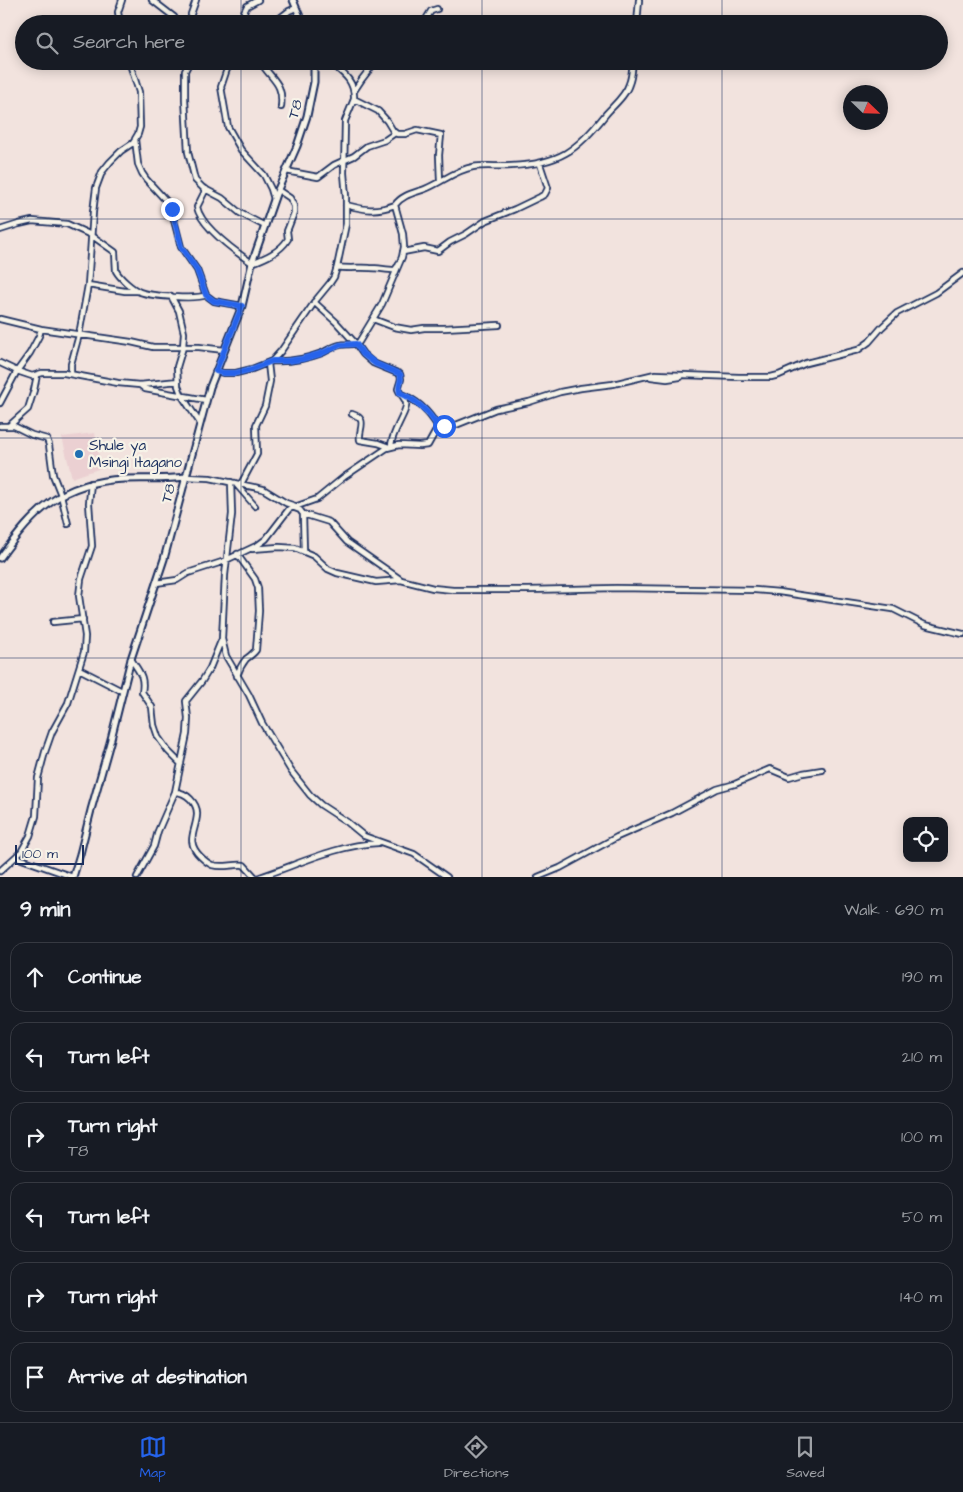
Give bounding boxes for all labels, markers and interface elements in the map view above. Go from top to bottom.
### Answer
search box [15,15,948,70]
icon: search [33,29,61,57]
text: Search here [73,29,185,56]
north arrow [843,85,888,130]
street label: T8 [283,97,308,121]
route end [161,198,184,221]
route start [433,415,456,438]
place label: Shule ya Msingi Itagano [89,435,183,474]
marker: Shule ya Msingi Itagano [73,448,85,460]
street label: T8 [156,481,181,505]
map controls [903,817,948,862]
button: locate [903,817,948,862]
scale bar [15,842,84,865]
text: 100 m [22,844,58,864]
text: 9 min [20,895,70,924]
text: Walk · 690 m [844,899,943,921]
icon: ahead [21,963,49,991]
text: Continue [68,964,142,991]
text: 190 m [902,966,942,988]
icon: left [21,1043,49,1071]
text: Turn left [68,1044,149,1071]
text: 210 m [902,1046,942,1068]
text: Turn right [68,1113,157,1140]
icon: right [21,1123,49,1151]
text: 100 m [901,1126,942,1148]
text: T8 [68,1140,88,1162]
icon: left [21,1203,49,1231]
text: Turn left [68,1204,149,1231]
text: 50 m [902,1206,942,1228]
icon: right [21,1283,49,1311]
text: Turn right [68,1284,157,1311]
text: 140 m [900,1286,942,1308]
icon: arrive [21,1363,49,1391]
text: Arrive at destination [68,1364,247,1391]
tab: Map [139,1433,167,1483]
tab: Directions [444,1433,509,1483]
tab: Saved [786,1433,824,1483]

